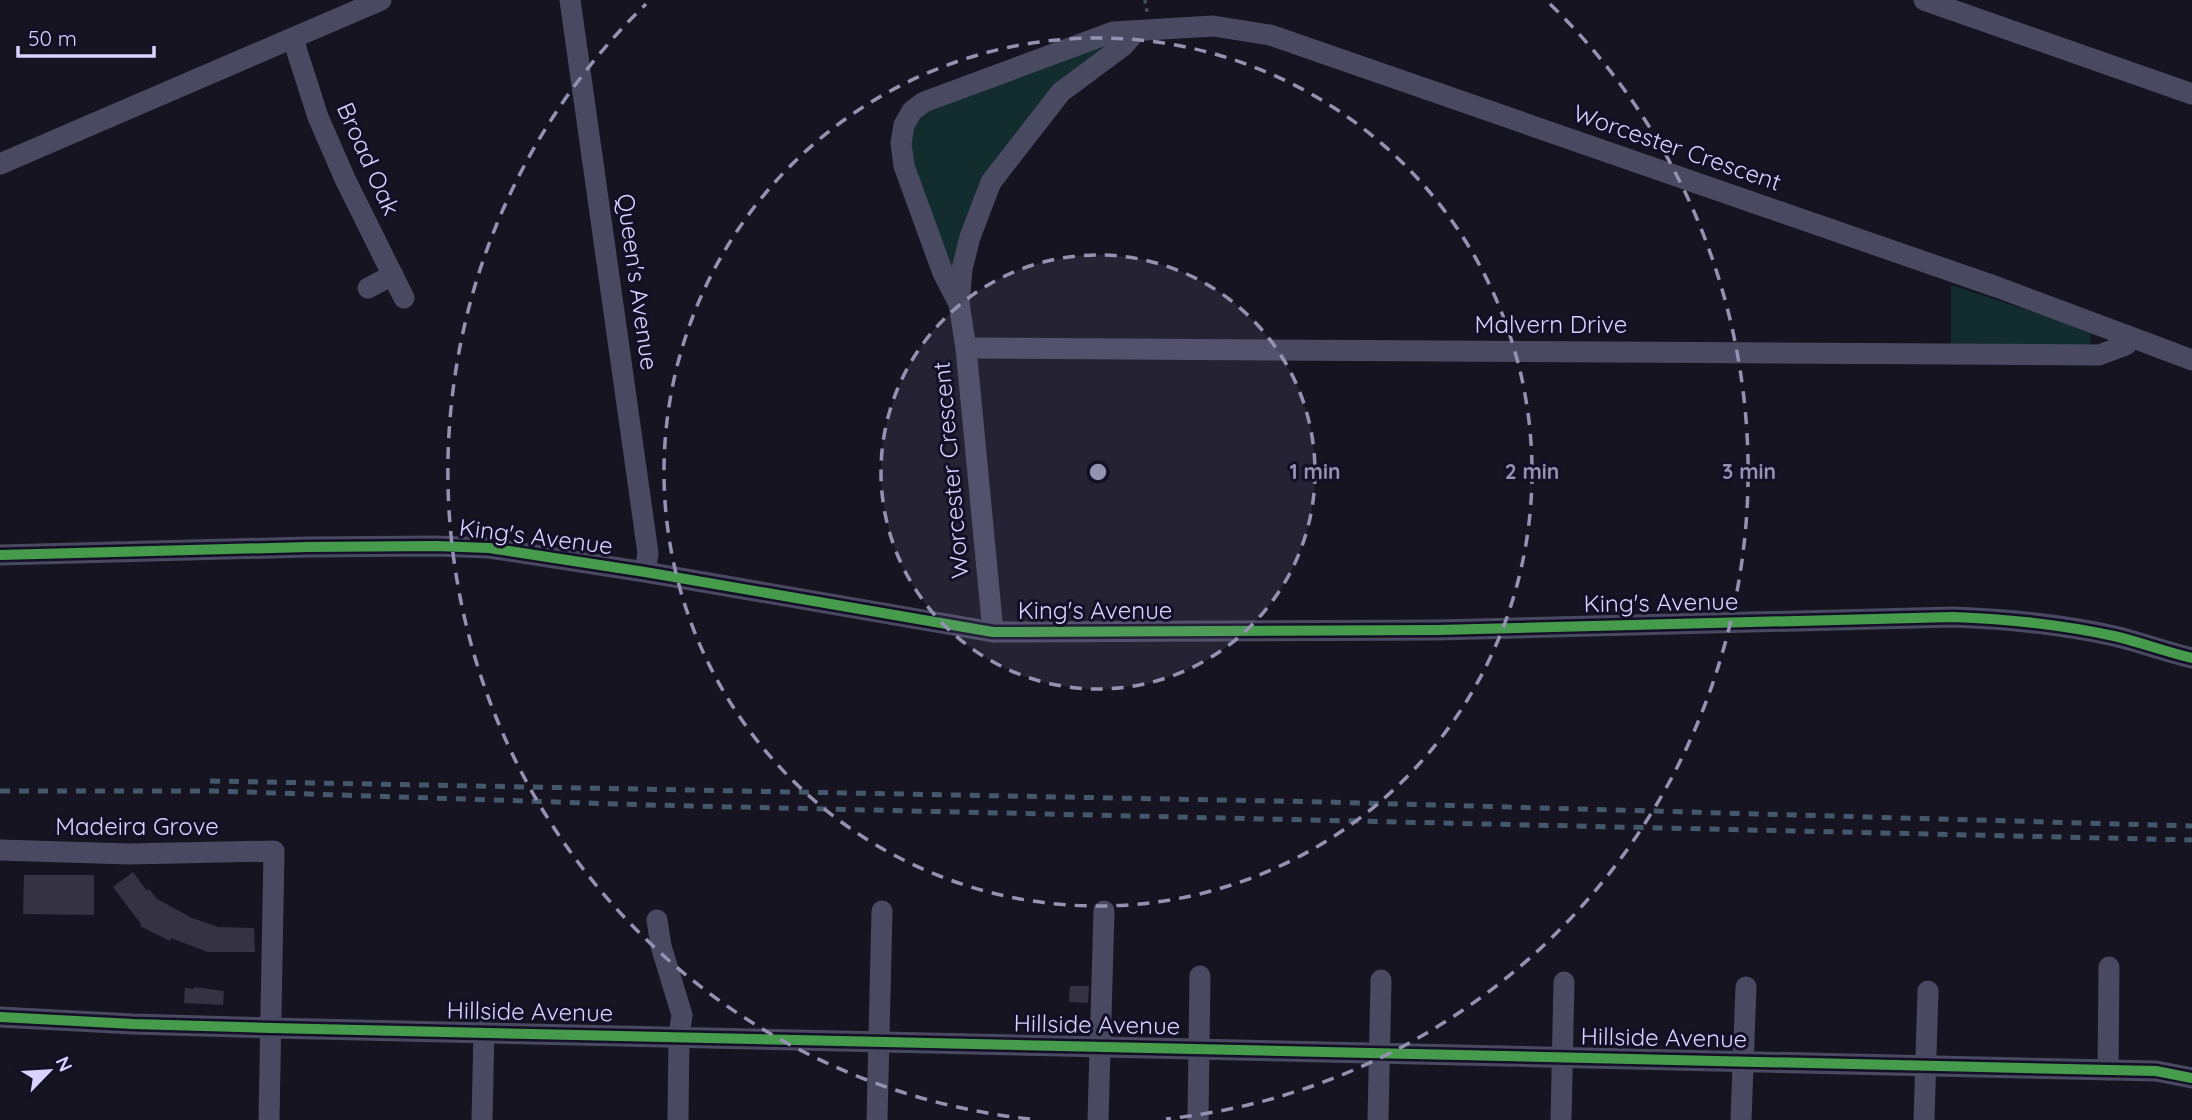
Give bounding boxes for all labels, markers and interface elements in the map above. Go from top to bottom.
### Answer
scale bar [18,14,154,58]
text: 50 m [28,25,77,51]
street label: Worcester Crescent [1569,97,1785,197]
street label: Broad Oak [331,98,407,220]
street label: Queen's Avenue [611,192,665,372]
street label: Malvern Drive [1475,309,1627,339]
street label: Worcester Crescent [926,360,974,580]
text: 1 min [1290,458,1340,484]
text: 2 min [1505,458,1559,484]
text: 3 min [1722,458,1776,484]
centre of rings [1086,460,1110,484]
street label: King's Avenue [458,512,615,560]
street label: King's Avenue [1583,586,1739,618]
street label: King's Avenue [1018,595,1172,625]
street label: Madeira Grove [55,811,219,841]
street label: Hillside Avenue [446,995,614,1027]
street label: Hillside Avenue [1013,1008,1181,1040]
street label: Hillside Avenue [1580,1021,1748,1053]
north arrow [14,1036,84,1106]
text: N [51,1052,78,1075]

